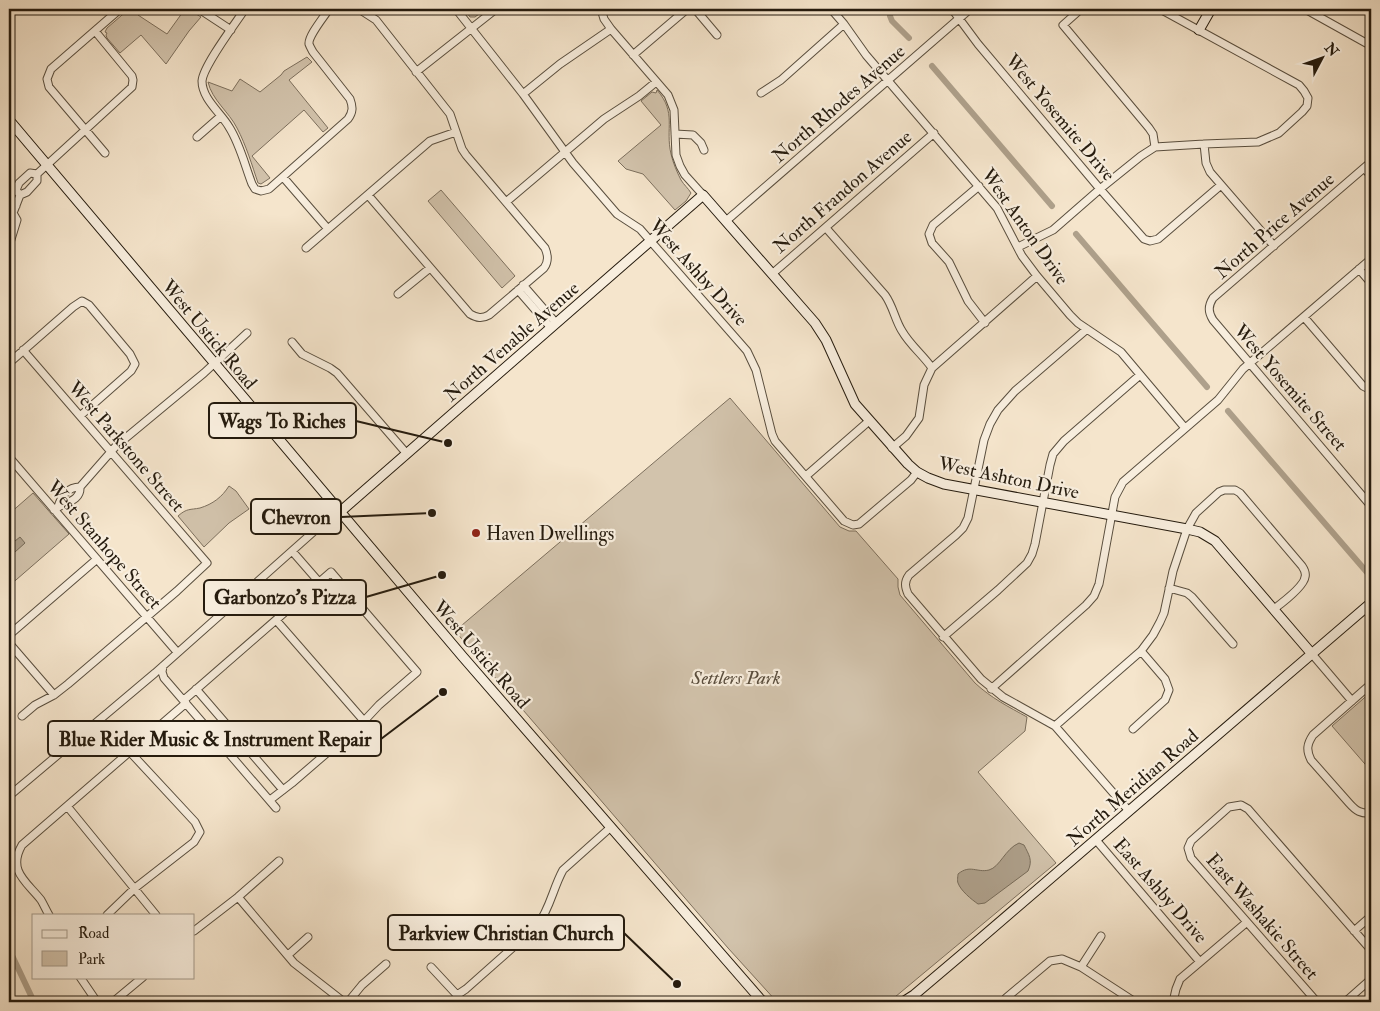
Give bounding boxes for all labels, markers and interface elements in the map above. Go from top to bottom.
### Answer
north arrow [1298,32,1348,82]
street label: North Rhodes Avenue [767,39,910,168]
text: N [1320,39,1342,60]
street label: West Yosemite Drive [1000,49,1120,186]
street label: North Frandon Avenue [768,125,917,259]
street label: West Anton Drive [976,163,1074,289]
street label: North Price Avenue [1210,167,1339,284]
street label: West Ashby Drive [643,213,753,331]
street label: West Ustick Road [156,274,262,395]
street label: North Venable Avenue [439,276,584,407]
street label: West Yosemite Street [1228,318,1352,456]
street label: West Parkstone Street [62,375,190,517]
callout: Wags To Riches [209,403,356,438]
text: Wags To Riches [217,409,346,435]
street label: West Ashton Drive [935,451,1081,505]
street label: West Stanhope Street [40,475,167,615]
callout: Chevron [251,499,341,534]
text: Chevron [261,505,331,530]
place label: Haven Dwellings [486,522,614,546]
marker: Haven Dwellings [470,527,482,539]
callout: Garbonzo's Pizza [204,580,366,615]
text: Garbonzo's Pizza [214,585,357,610]
street label: West Ustick Road [427,595,535,714]
park label: Settlers Park [690,666,781,690]
callout: Blue Rider Music & Instrument Repair [48,721,381,756]
street label: North Meridian Road [1062,724,1204,851]
text: Blue Rider Music & Instrument Repair [59,727,372,753]
street label: East Ashby Drive [1108,833,1213,948]
street label: East Washakie Street [1201,849,1324,985]
legend [32,914,195,978]
callout: Parkview Christian Church [388,915,624,950]
text: Parkview Christian Church [398,921,614,946]
text: Road [78,924,110,943]
text: Park [78,950,105,969]

